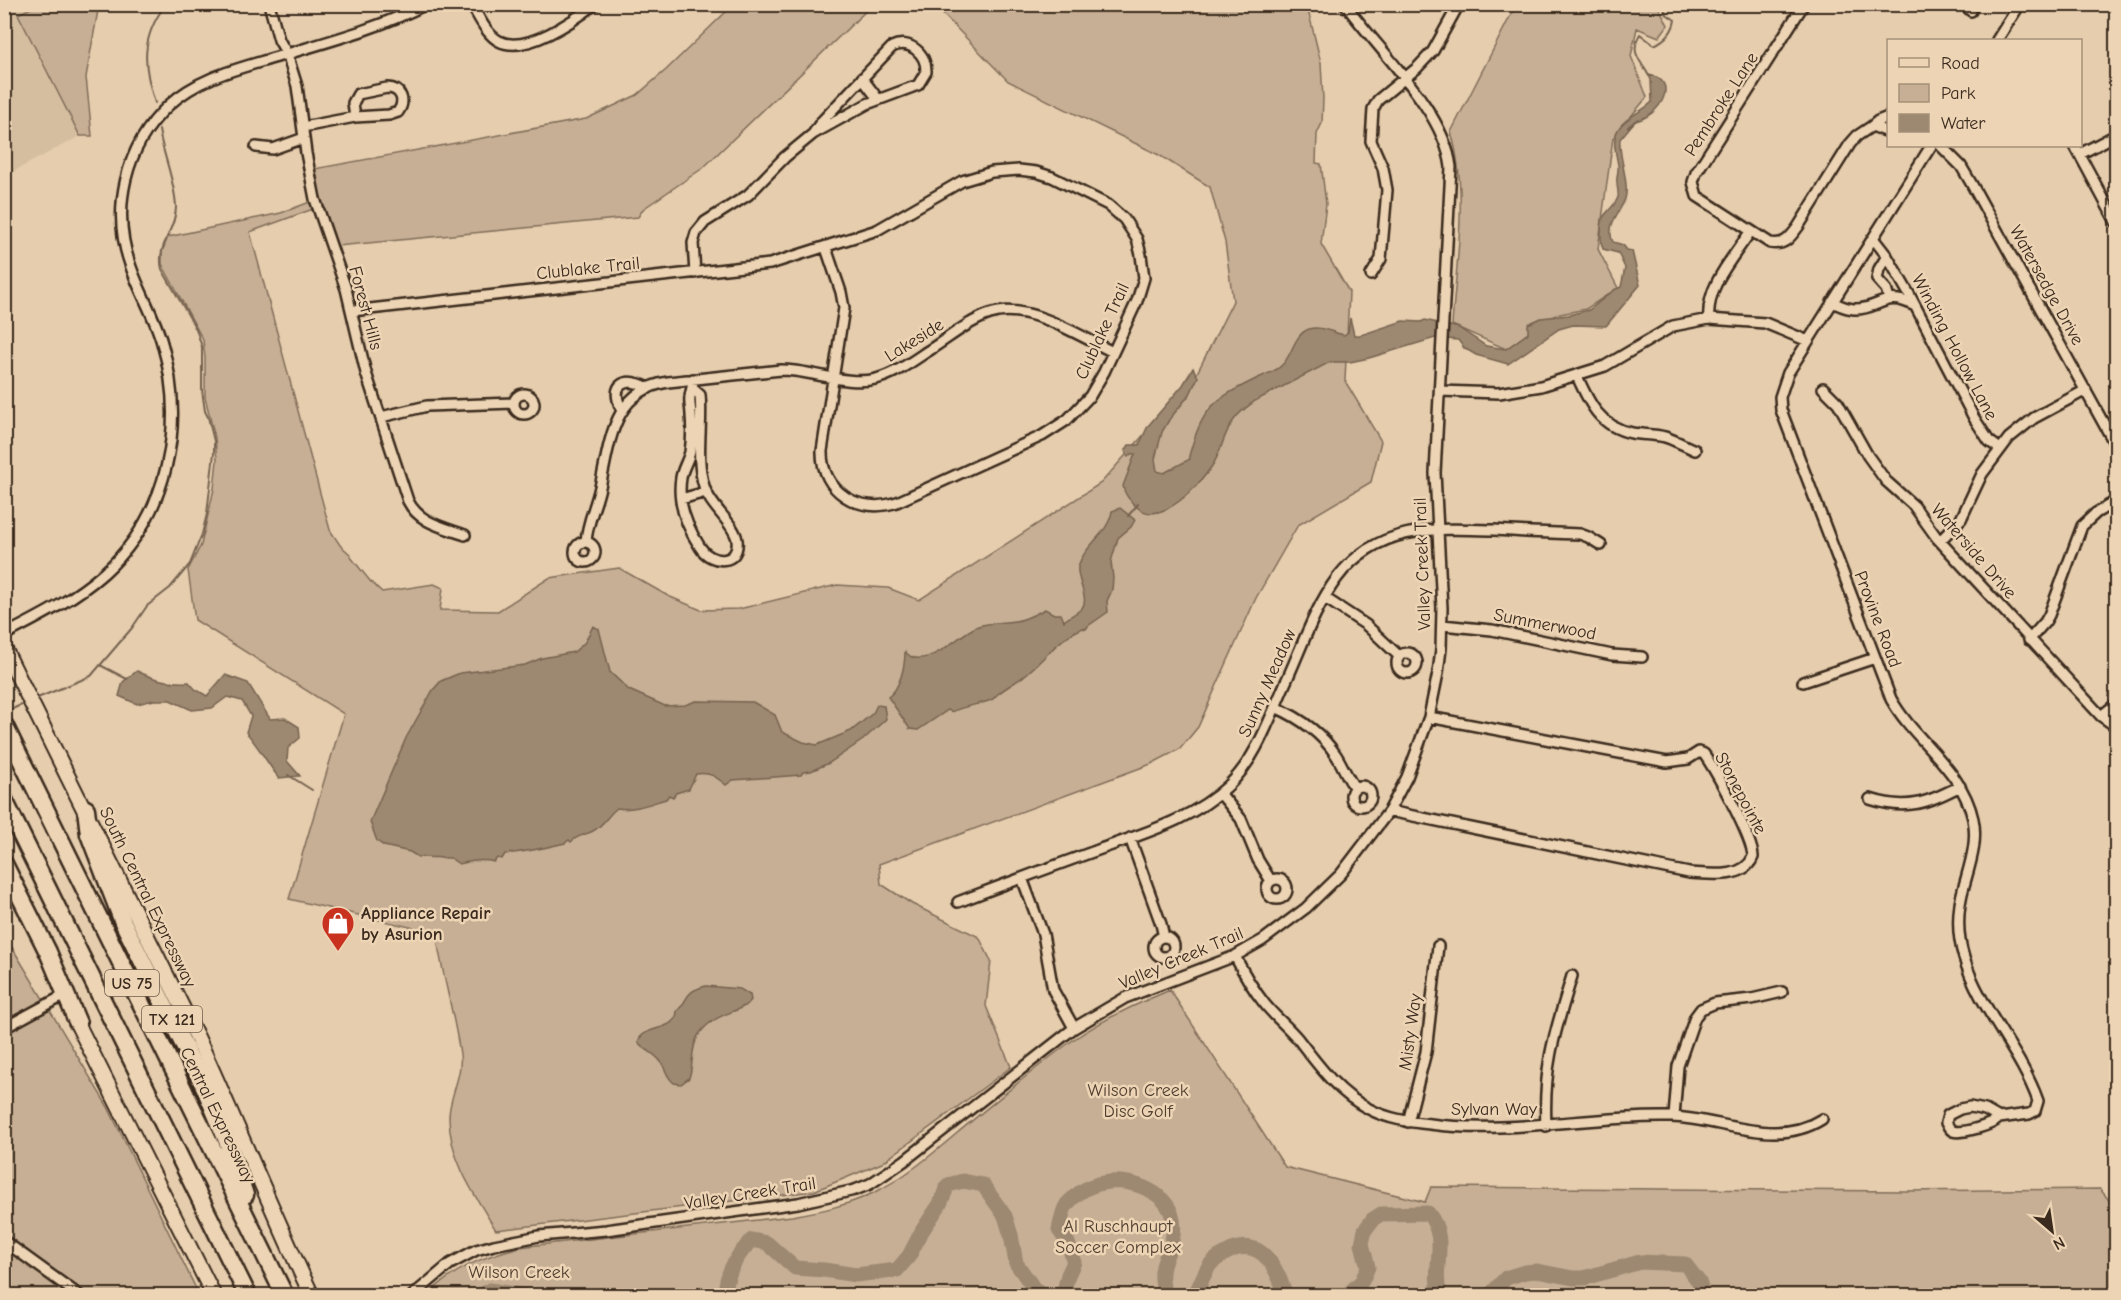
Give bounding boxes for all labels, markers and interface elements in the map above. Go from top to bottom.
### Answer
legend [1887,39,2082,147]
street label: Pembroke Lane [1680,48,1763,160]
text: Road [1941,53,1980,74]
text: Park [1941,83,1976,104]
text: Water [1941,113,1986,134]
street label: Watersedge Drive [2005,222,2088,349]
street label: Clublake Trail [535,253,641,284]
street label: Forest Hills [344,264,387,352]
street label: Winding Hollow Lane [1907,271,2002,424]
street label: Clublake Trail [1071,280,1134,383]
street label: Lakeside [881,314,948,367]
street label: Valley Creek Trail [1410,497,1435,631]
street label: Waterside Drive [1927,499,2021,603]
street label: Provine Road [1850,568,1906,670]
street label: Summerwood [1492,604,1598,645]
street label: Sunny Meadow [1234,626,1301,741]
street label: Stonepointe [1710,749,1771,838]
street label: South Central Expressway [95,804,201,992]
place label: Appliance Repair by Asurion [361,903,491,945]
shop icon: Appliance Repair by Asurion [320,905,356,952]
street label: Valley Creek Trail [1116,923,1247,994]
road number: US 75 [105,970,159,996]
street label: Misty Way [1395,991,1426,1072]
road number: TX 121 [142,1006,202,1032]
street label: Central Expressway [176,1044,260,1188]
park label: Wilson Creek Disc Golf [1087,1080,1189,1122]
street label: Sylvan Way [1451,1099,1538,1120]
street label: Valley Creek Trail [683,1173,817,1214]
north arrow [2022,1201,2082,1261]
park label: Al Ruschhaupt Soccer Complex [1055,1216,1181,1258]
text: N [2050,1233,2068,1254]
park label: Wilson Creek [468,1262,570,1283]

